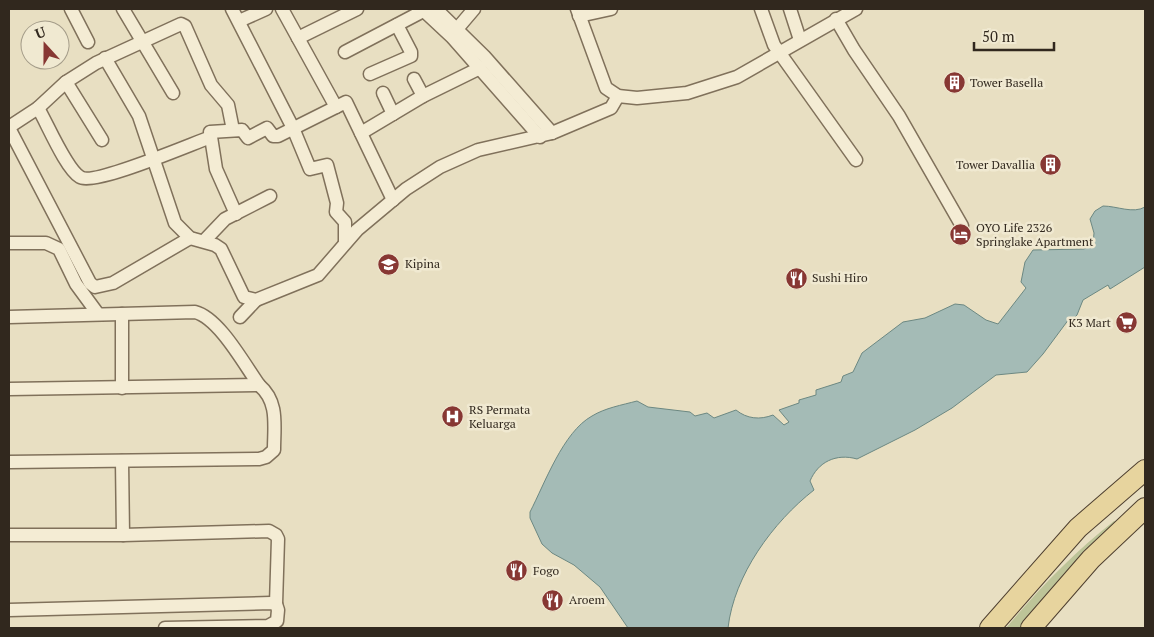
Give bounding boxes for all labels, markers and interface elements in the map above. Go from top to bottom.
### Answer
north arrow [20,20,70,70]
scale bar [974,20,1054,52]
text: U [32,22,48,43]
text: 50 m [982,26,1015,46]
building icon: Tower Basella [942,71,966,95]
place label: Tower Basella [970,75,1043,90]
building icon: Tower Davallia [1039,153,1063,177]
place label: Tower Davallia [956,157,1035,172]
place label: OYO Life 2326 Springlake Apartment [976,220,1094,249]
hotel icon: OYO Life 2326 Springlake Apartment [948,223,972,247]
school or university icon: Kipina [377,252,401,276]
place label: Kipina [405,256,440,271]
restaurant icon: Sushi Hiro [784,266,808,290]
place label: Sushi Hiro [812,270,868,285]
supermarket icon: K3 Mart [1115,311,1139,335]
place label: K3 Mart [1068,315,1112,330]
place label: RS Permata Keluarga [469,402,530,431]
hospital icon: RS Permata Keluarga [441,405,465,429]
restaurant icon: Fogo [505,559,529,583]
place label: Fogo [533,563,559,578]
restaurant icon: Aroem [541,588,565,612]
place label: Aroem [569,592,605,607]

